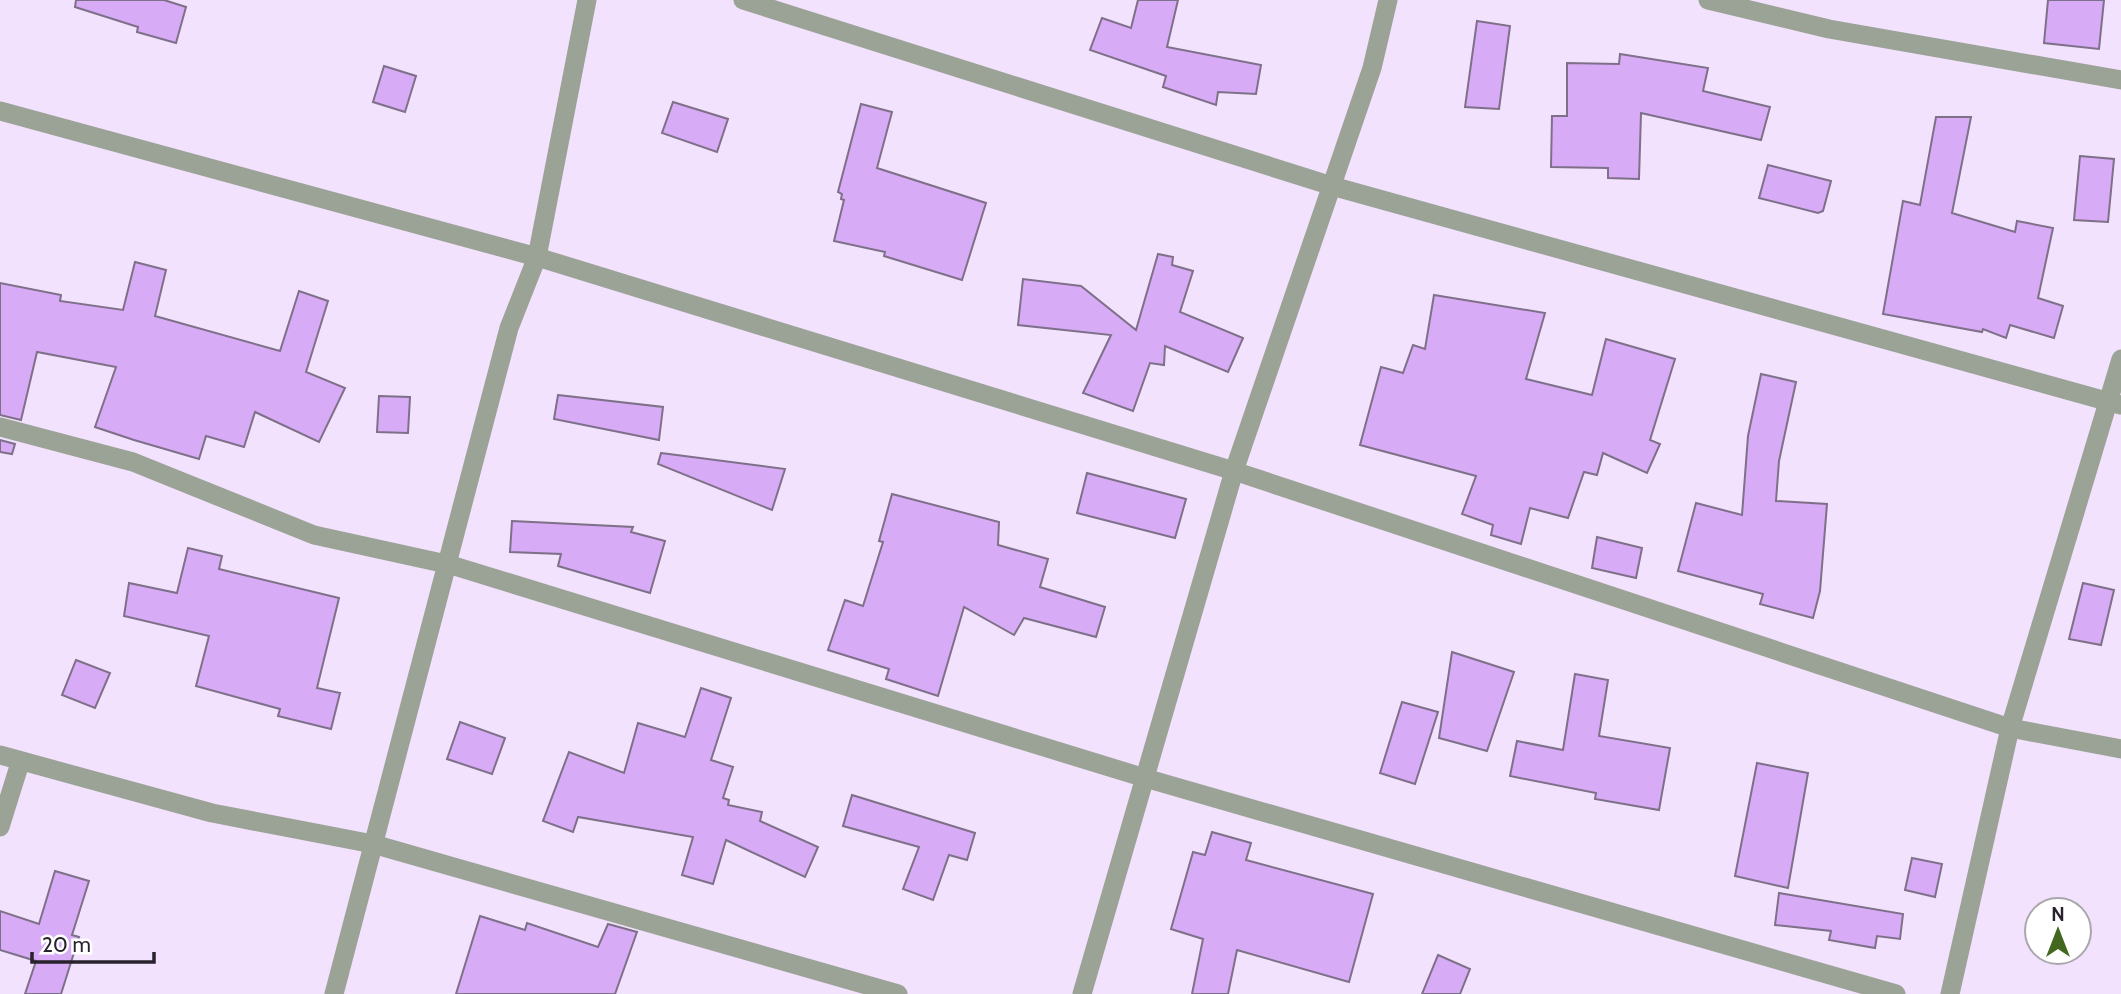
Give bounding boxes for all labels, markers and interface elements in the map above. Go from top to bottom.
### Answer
north arrow [2023,896,2093,966]
text: N [2051,903,2065,926]
scale bar [32,920,154,964]
text: 20 m [42,932,91,957]

